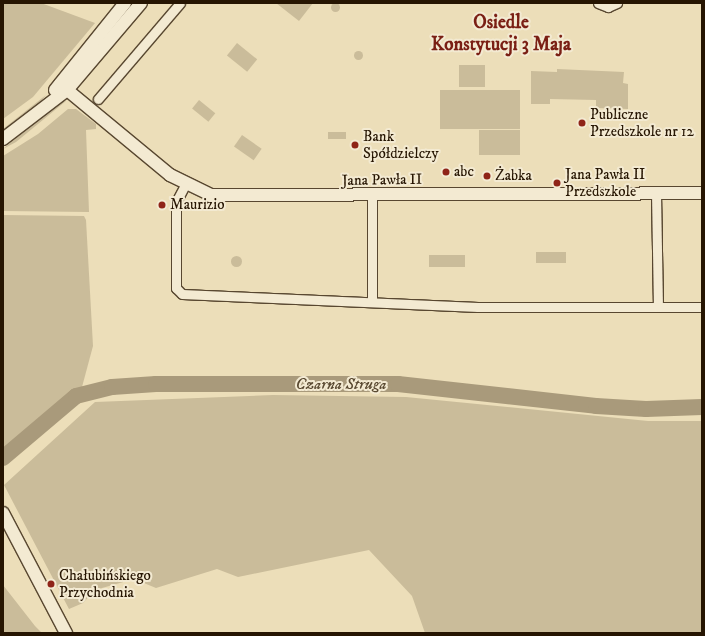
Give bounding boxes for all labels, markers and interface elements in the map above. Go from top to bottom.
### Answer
district label: Osiedle Konstytucji 3 Maja [431,12,571,56]
place label: Publiczne Przedszkole nr 12 [590,105,694,140]
marker: Publiczne Przedszkole nr 12 [577,118,587,128]
place label: Bank Spółdzielczy [363,127,439,162]
marker: Bank Spółdzielczy [350,140,360,150]
place label: abc [454,163,474,181]
place label: Jana Pawła II Przedszkole [565,165,645,200]
marker: abc [441,167,451,177]
place label: Żabka [495,167,532,185]
street label: Jana Pawła II [342,170,422,190]
marker: Żabka [482,171,492,181]
marker: Jana Pawła II Przedszkole [552,178,562,188]
place label: Maurizio [170,196,224,214]
marker: Maurizio [157,200,167,210]
water label: Czarna Struga [296,374,386,394]
place label: Chałubińskiego Przychodnia [59,566,151,601]
marker: Chałubińskiego Przychodnia [46,579,56,589]

